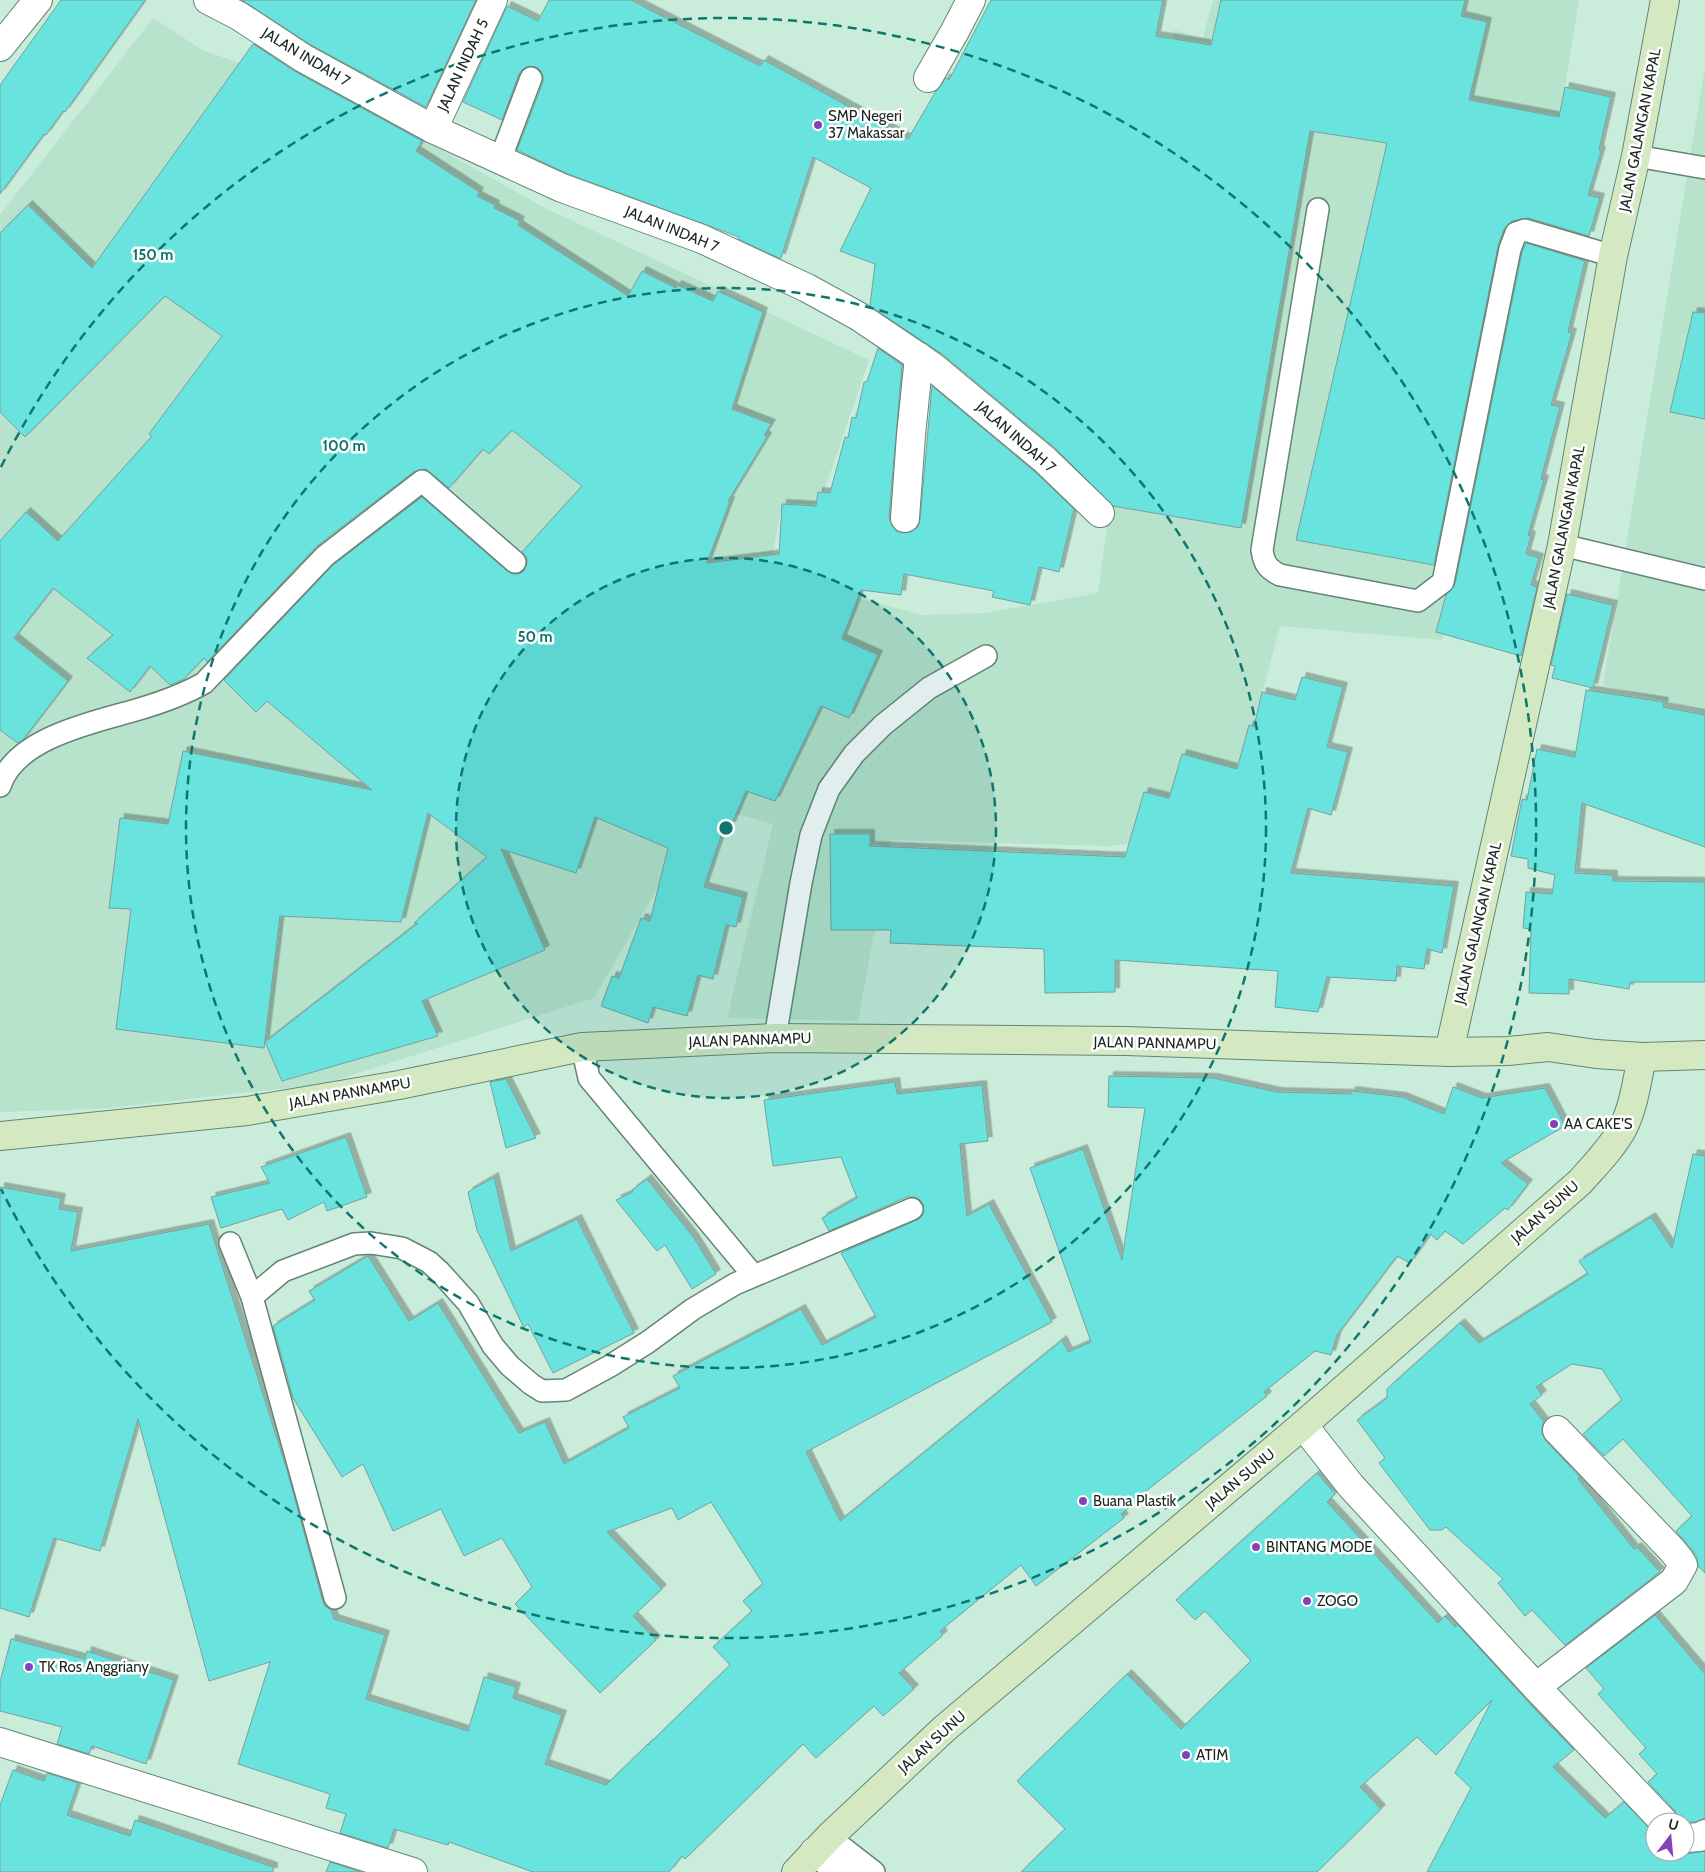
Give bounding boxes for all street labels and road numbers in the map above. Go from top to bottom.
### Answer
street label: JALAN INDAH 5 [433,16,492,115]
street label: JALAN INDAH 7 [258,23,354,91]
street label: JALAN GALANGAN KAPAL [1615,46,1665,214]
street label: JALAN INDAH 7 [622,202,722,256]
street label: JALAN INDAH 7 [972,397,1060,477]
street label: JALAN GALANGAN KAPAL [1539,443,1589,611]
street label: JALAN GALANGAN KAPAL [1450,840,1506,1007]
street label: JALAN PANNAMPU [687,1029,812,1051]
street label: JALAN PANNAMPU [1092,1033,1217,1053]
street label: JALAN PANNAMPU [287,1073,412,1113]
street label: JALAN SUNU [1507,1177,1583,1248]
street label: JALAN SUNU [1201,1445,1278,1514]
street label: JALAN SUNU [894,1707,970,1778]

